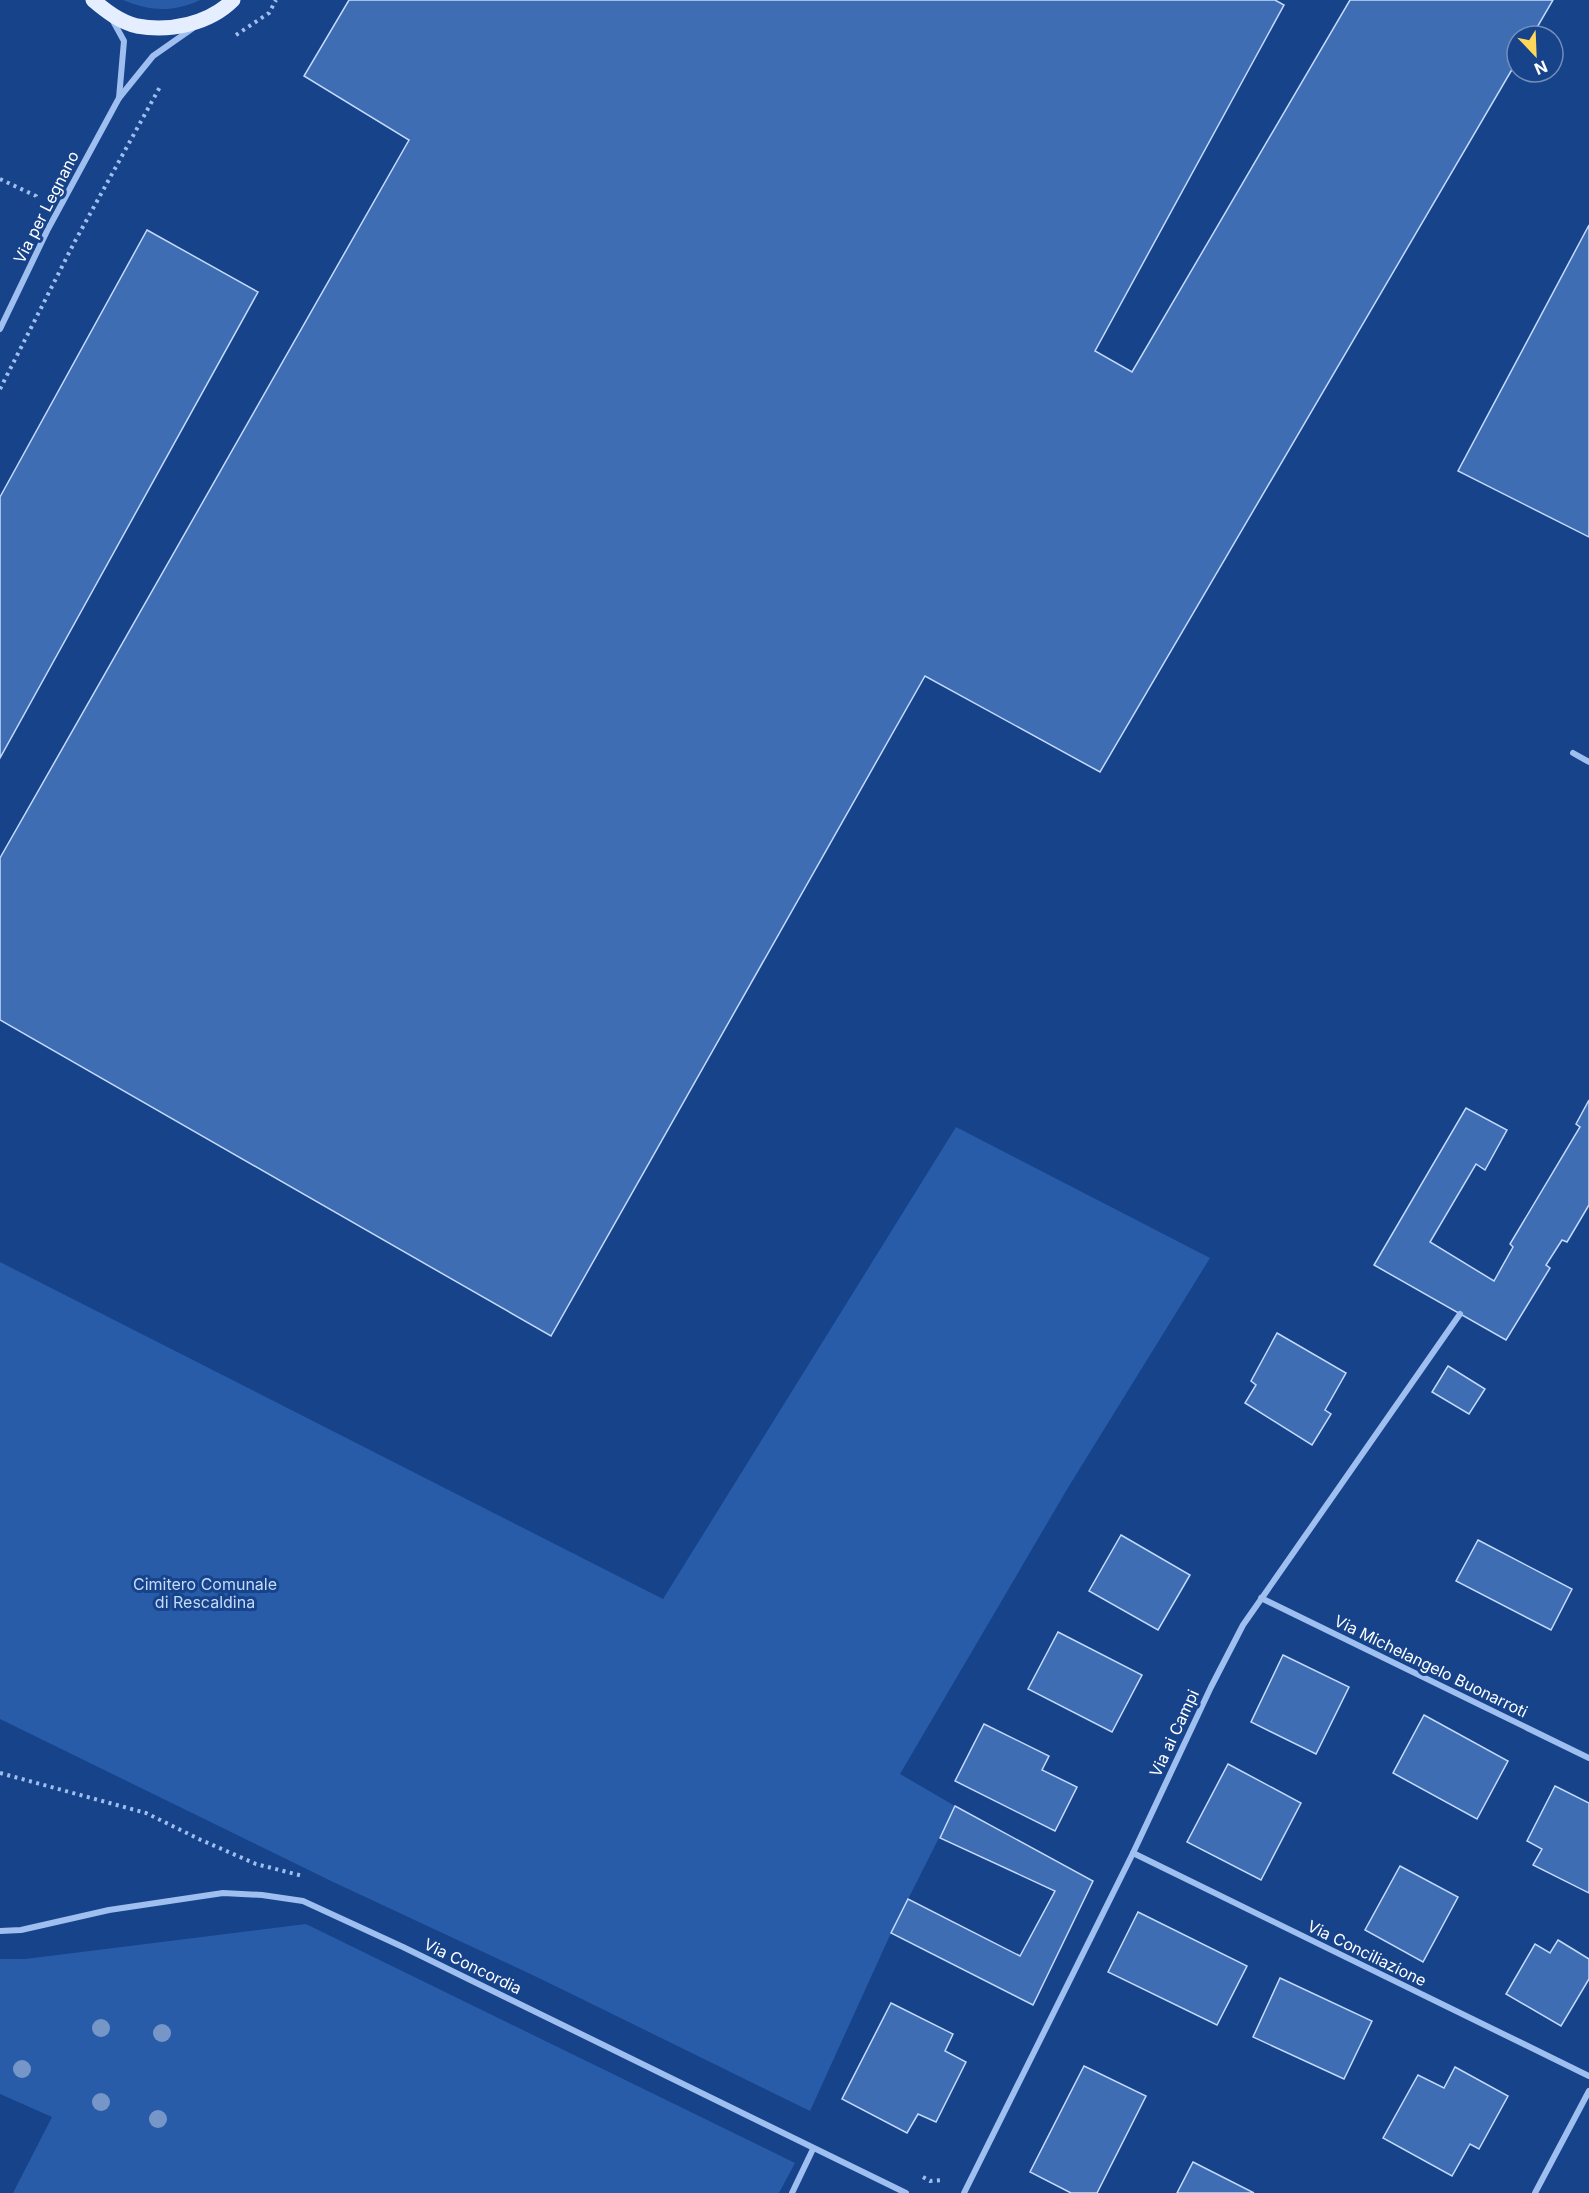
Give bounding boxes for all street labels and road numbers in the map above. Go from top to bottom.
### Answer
street label: Via per Legnano [9,147,83,267]
street label: Via Michelangelo Buonarroti [1331,1610,1531,1722]
street label: Via ai Campi [1145,1686,1203,1780]
street label: Via Conciliazione [1304,1916,1430,1990]
street label: Via Concordia [421,1934,525,1998]

